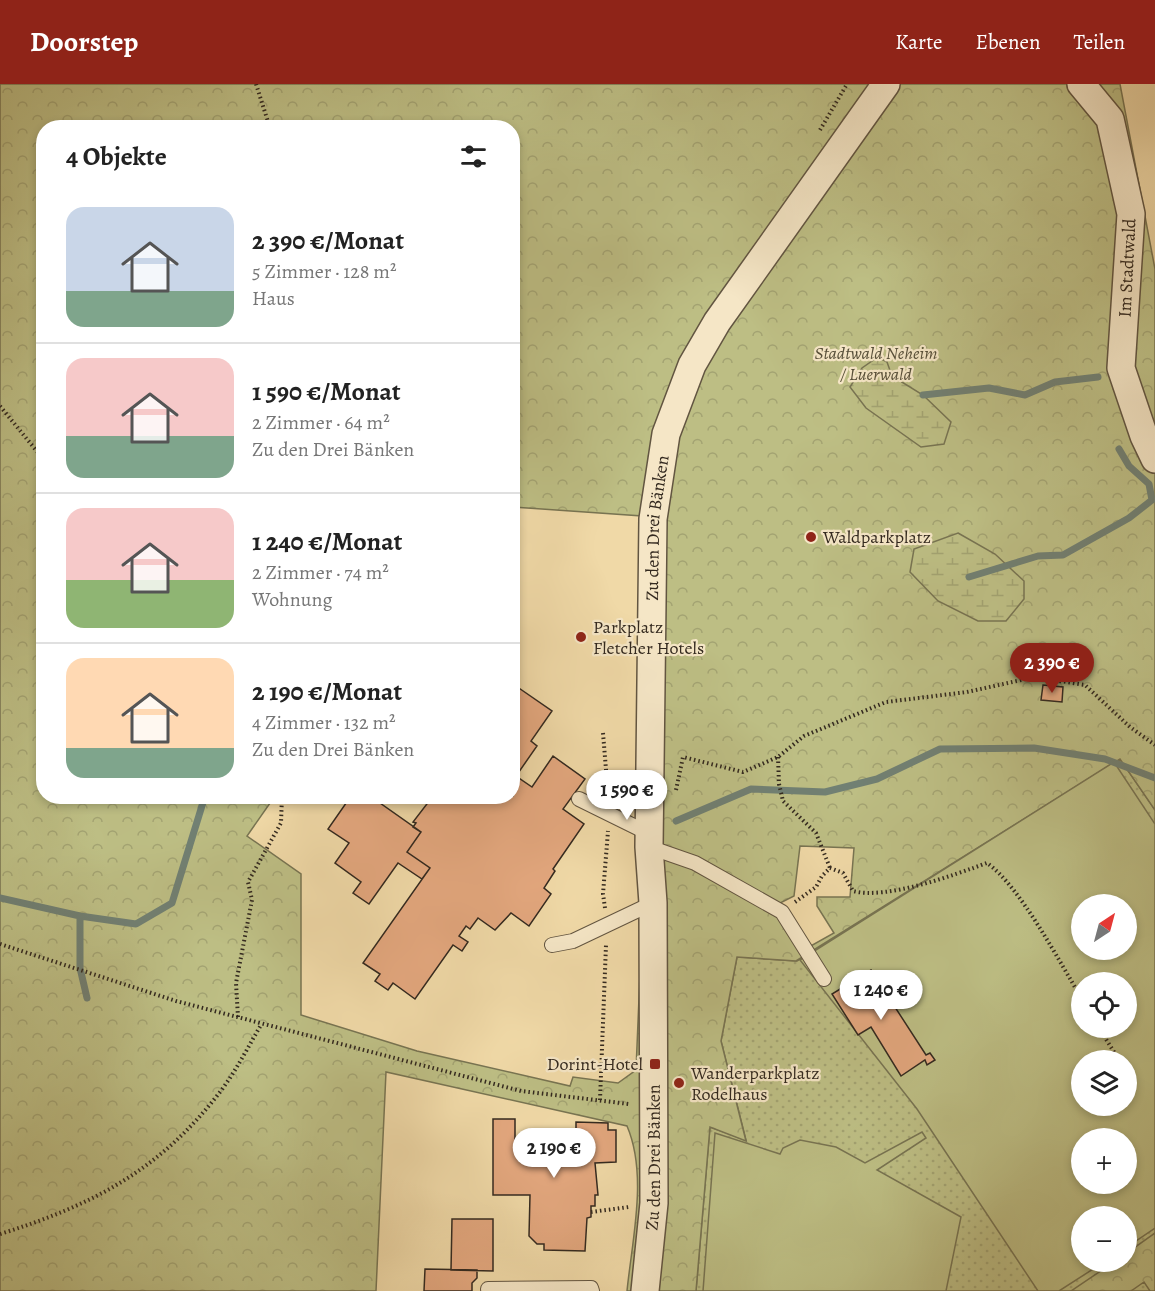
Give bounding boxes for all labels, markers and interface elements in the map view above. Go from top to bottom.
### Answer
text: Doorstep [30,23,138,61]
text: Karte [895,28,943,56]
text: Ebenen [976,28,1040,56]
text: Teilen [1073,28,1125,56]
text: 4 Objekte [66,139,167,174]
icon: filters [457,140,490,173]
street label: Im Stadtwald [1112,218,1142,318]
text: 2 390 €/Monat [252,223,404,258]
icon: home [114,231,186,303]
text: 5 Zimmer · 128 m² [252,258,397,285]
text: Haus [252,285,295,312]
park label: Stadtwald Neheim / Luerwald [814,341,938,386]
text: 1 590 €/Monat [252,374,401,409]
icon: home [114,382,186,454]
text: 2 Zimmer · 64 m² [252,409,390,436]
text: Zu den Drei Bänken [252,436,414,463]
street label: Zu den Drei Bänken [640,453,675,601]
text: 1 240 €/Monat [252,524,402,559]
place label: Waldparkplatz [822,525,931,549]
marker: Waldparkplatz [804,530,818,544]
icon: home [114,532,186,604]
text: 2 Zimmer · 74 m² [252,559,389,586]
text: Wohnung [252,586,333,613]
place label: Parkplatz Fletcher Hotels [593,615,704,660]
marker: Parkplatz Fletcher Hotels [574,630,588,644]
pin: 2 390 € [997,643,1107,694]
text: 2 390 € [1024,649,1080,676]
text: 2 190 €/Monat [252,674,402,709]
icon: home [114,682,186,754]
text: 4 Zimmer · 132 m² [252,709,396,736]
text: Zu den Drei Bänken [252,736,414,763]
pin: 1 590 € [572,770,682,821]
text: 1 590 € [600,776,654,803]
north arrow [1071,894,1137,960]
map controls [1071,894,1137,1272]
pin: 1 240 € [826,970,936,1021]
button: locate [1071,972,1137,1038]
text: 1 240 € [854,976,908,1003]
button: layers [1071,1050,1137,1116]
place label: Dorint-Hotel [547,1052,644,1076]
marker: Dorint-Hotel [648,1057,662,1071]
place label: Wanderparkplatz Rodelhaus [690,1061,819,1106]
marker: Wanderparkplatz Rodelhaus [672,1076,686,1090]
street label: Zu den Drei Bänken [639,1084,666,1232]
pin: 2 190 € [499,1128,609,1179]
button: + [1071,1128,1137,1194]
text: 2 190 € [527,1134,581,1161]
button: − [1071,1206,1137,1272]

